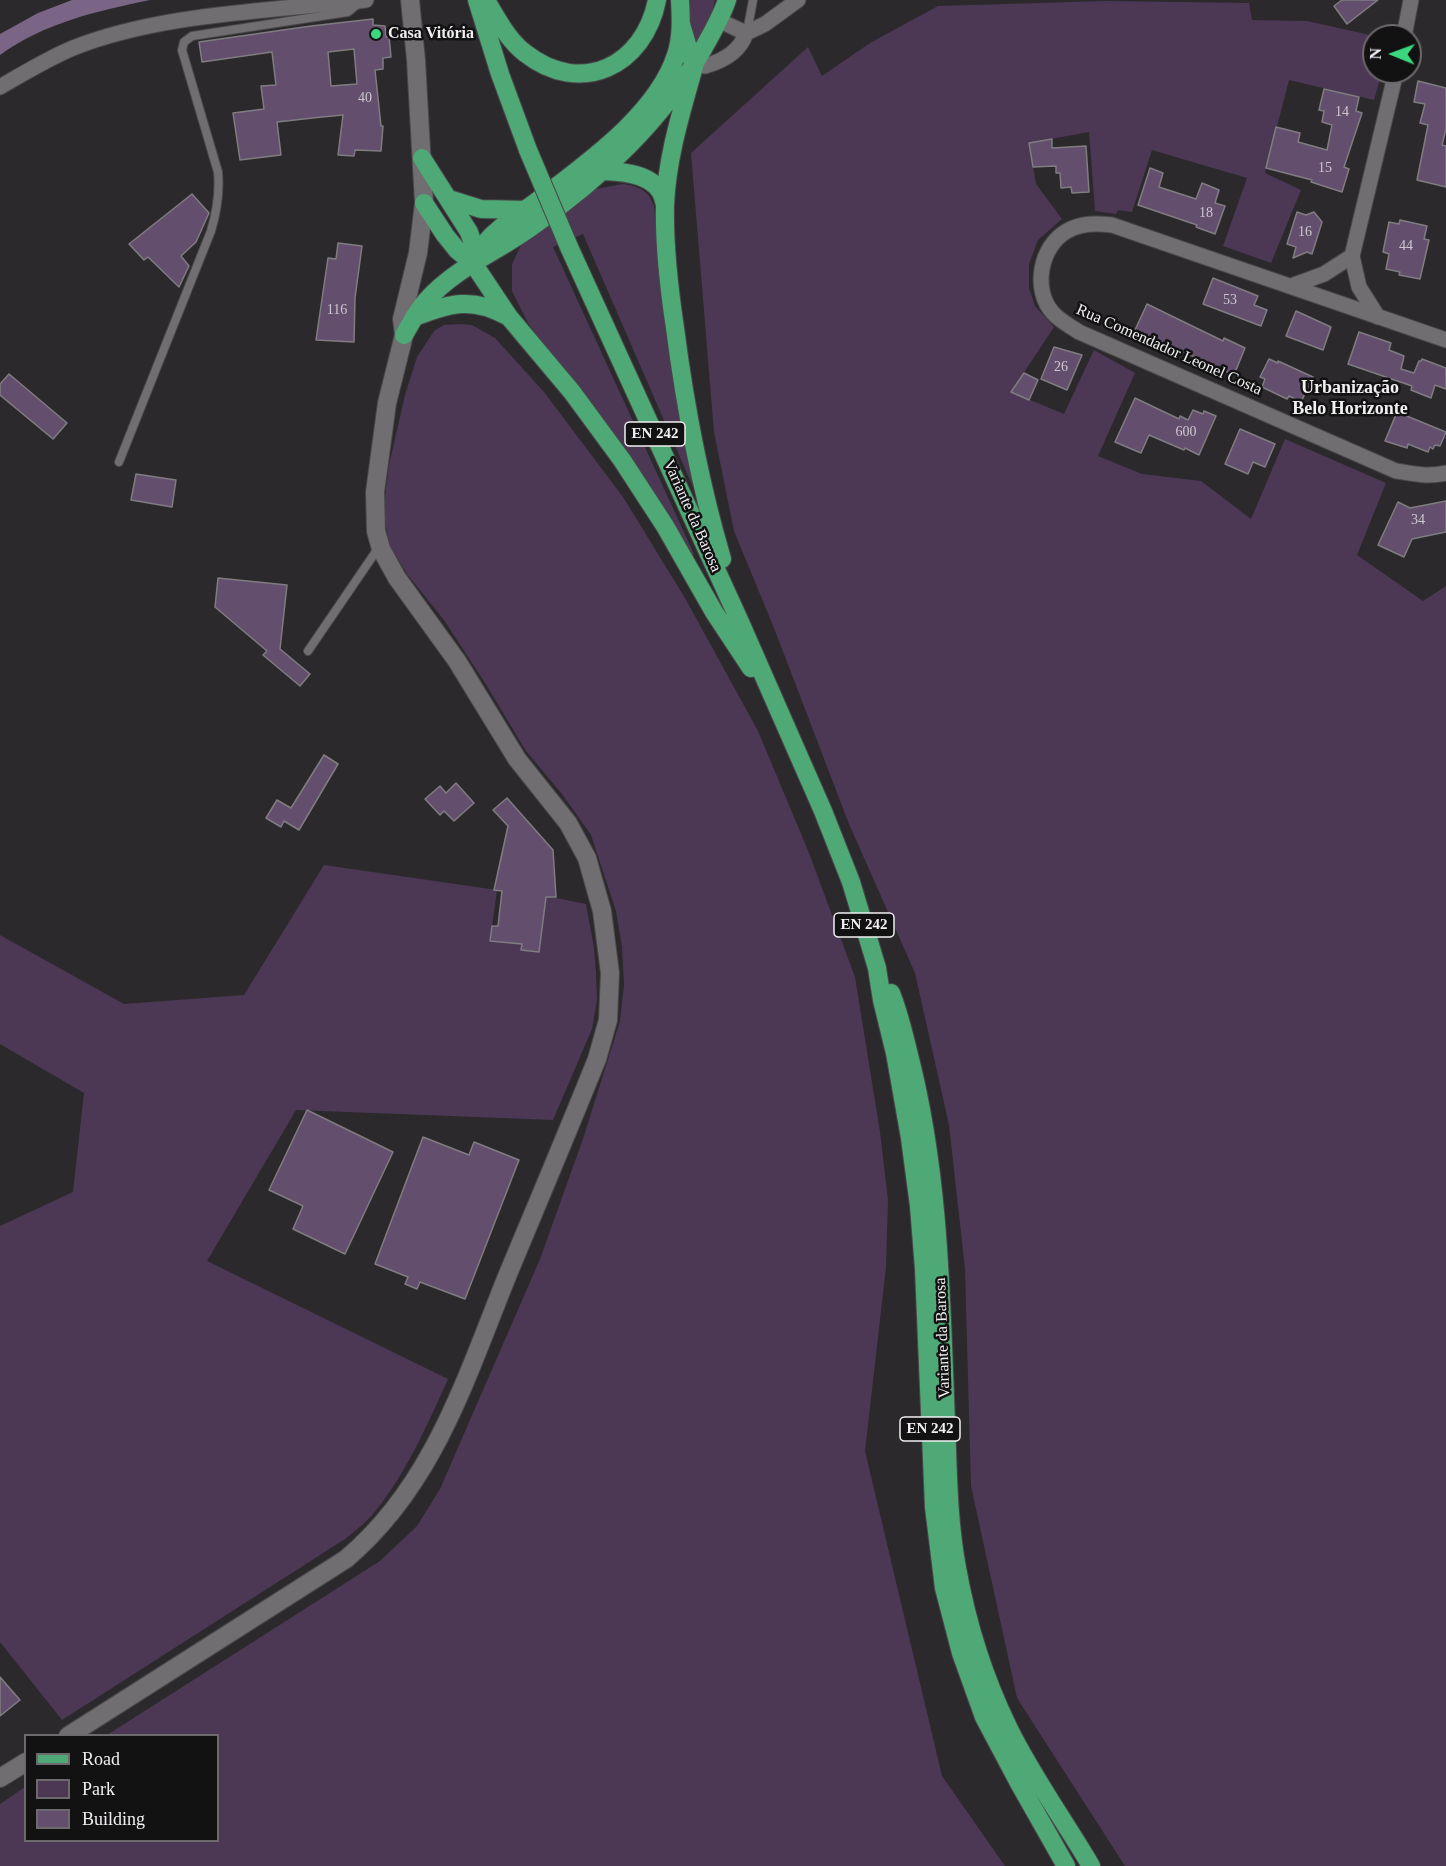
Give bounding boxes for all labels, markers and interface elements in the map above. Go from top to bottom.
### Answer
place label: Casa Vitória [388,24,474,44]
north arrow [1362,24,1422,84]
marker: Casa Vitória [369,27,383,41]
text: N [1367,48,1384,60]
house number: 40 [358,90,372,106]
house number: 14 [1335,104,1349,120]
house number: 15 [1318,160,1332,176]
house number: 18 [1199,205,1213,221]
house number: 16 [1298,224,1312,240]
house number: 44 [1399,238,1413,254]
house number: 53 [1223,292,1237,308]
street label: Rua Comendador Leonel Costa [1073,300,1265,400]
house number: 116 [327,302,347,318]
house number: 26 [1054,359,1068,375]
district label: Urbanização Belo Horizonte [1292,377,1408,420]
road number: EN 242 [625,422,685,446]
house number: 600 [1176,424,1196,440]
street label: Variante da Barosa [659,457,725,575]
house number: 34 [1411,512,1425,528]
road number: EN 242 [834,913,894,937]
street label: Variante da Barosa [931,1277,955,1399]
road number: EN 242 [900,1417,960,1441]
legend [24,1734,219,1842]
text: Road [82,1749,120,1769]
text: Park [82,1779,115,1799]
text: Building [82,1809,145,1829]

